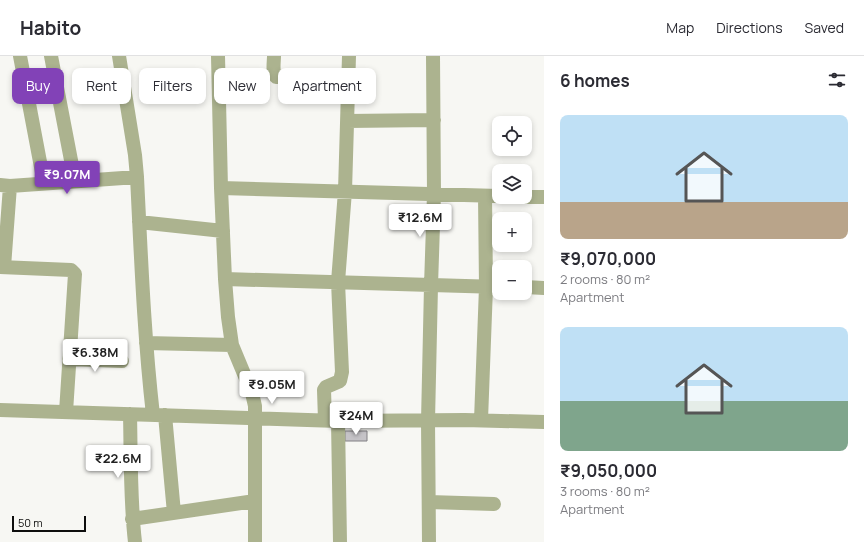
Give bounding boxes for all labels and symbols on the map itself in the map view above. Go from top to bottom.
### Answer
pin: ₹9.07M [34,161,100,195]
pin: ₹12.6M [387,204,453,238]
pin: ₹6.38M [62,339,128,373]
pin: ₹9.05M [239,371,305,405]
pin: ₹24M [332,402,380,436]
pin: ₹22.6M [85,445,151,479]
scale bar [12,514,86,533]

